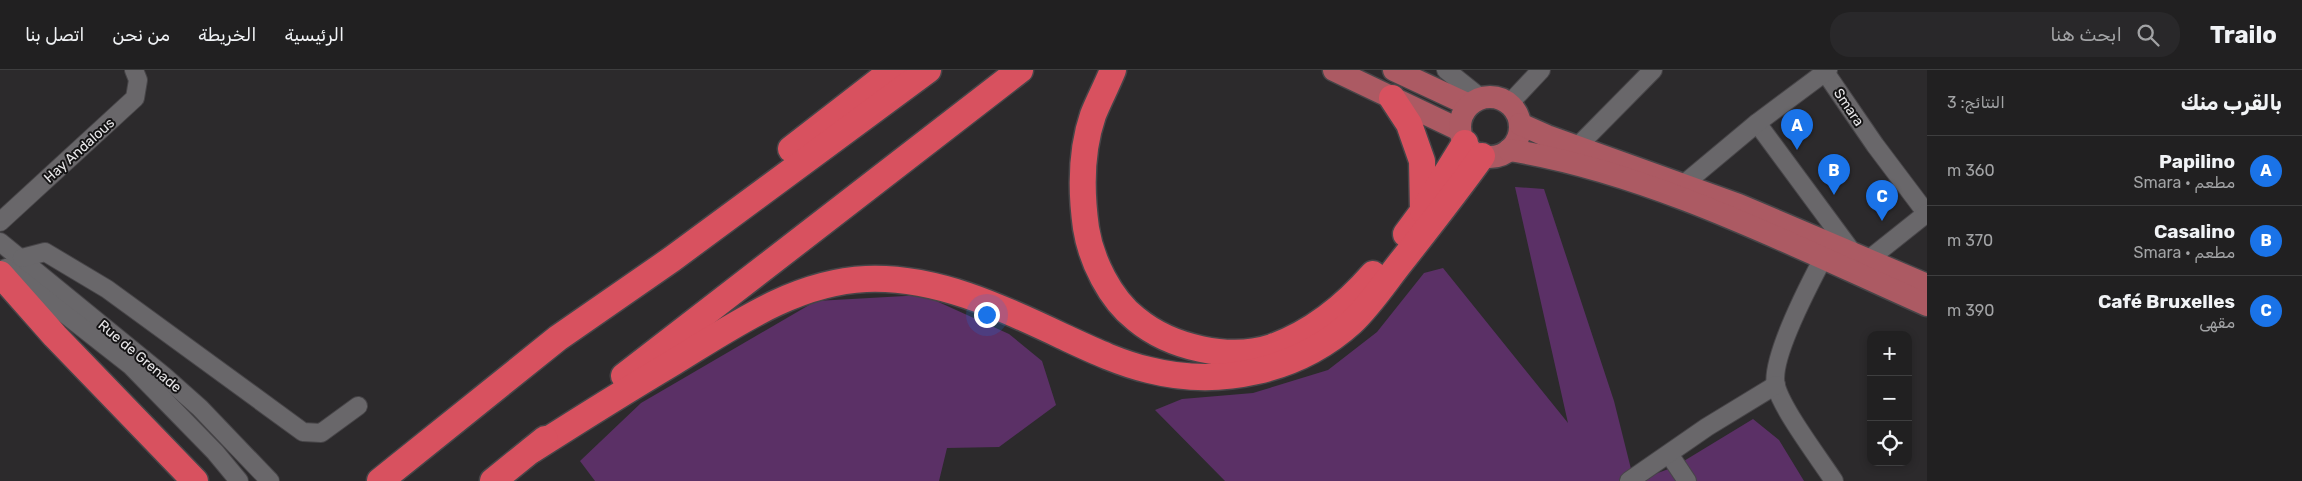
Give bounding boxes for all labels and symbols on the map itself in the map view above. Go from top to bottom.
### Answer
street label: Smara [1830,85,1867,129]
pin: A [1781,109,1813,150]
street label: Hay Andalous [41,114,118,186]
pin: B [1818,154,1850,195]
pin: C [1866,180,1898,221]
your location [974,302,1000,328]
street label: Rue de Grenade [95,317,185,396]

